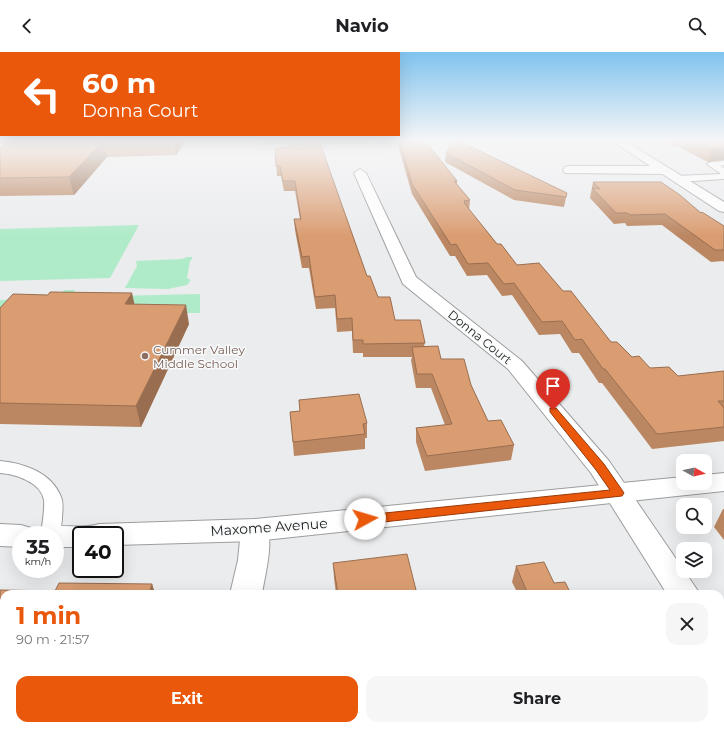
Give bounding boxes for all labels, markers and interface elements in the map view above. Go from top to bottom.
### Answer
icon: back [16,15,38,37]
text: Navio [335,15,389,37]
icon: search [686,15,708,37]
text: 60 m [82,66,156,100]
icon: left [16,68,68,120]
text: Donna Court [82,100,198,122]
street label: Donna Court [445,307,515,367]
place label: Cummer Valley Middle School [153,342,245,371]
marker: Cummer Valley Middle School [140,351,150,361]
pin [536,369,570,410]
icon: arrive [542,375,564,397]
north arrow [676,454,712,490]
map controls [676,454,712,578]
position arrow [344,498,386,540]
button: search [676,498,712,534]
street label: Maxome Avenue [210,514,328,540]
speed limit sign: 40 [72,526,124,578]
text: 35 [26,535,50,559]
button: layers [676,542,712,578]
text: km/h [25,555,51,568]
text: 1 min [16,601,81,630]
button: close [666,603,708,645]
text: 90 m · 21:57 [16,631,89,647]
button: Exit [16,676,358,722]
button: Share [366,676,708,722]

